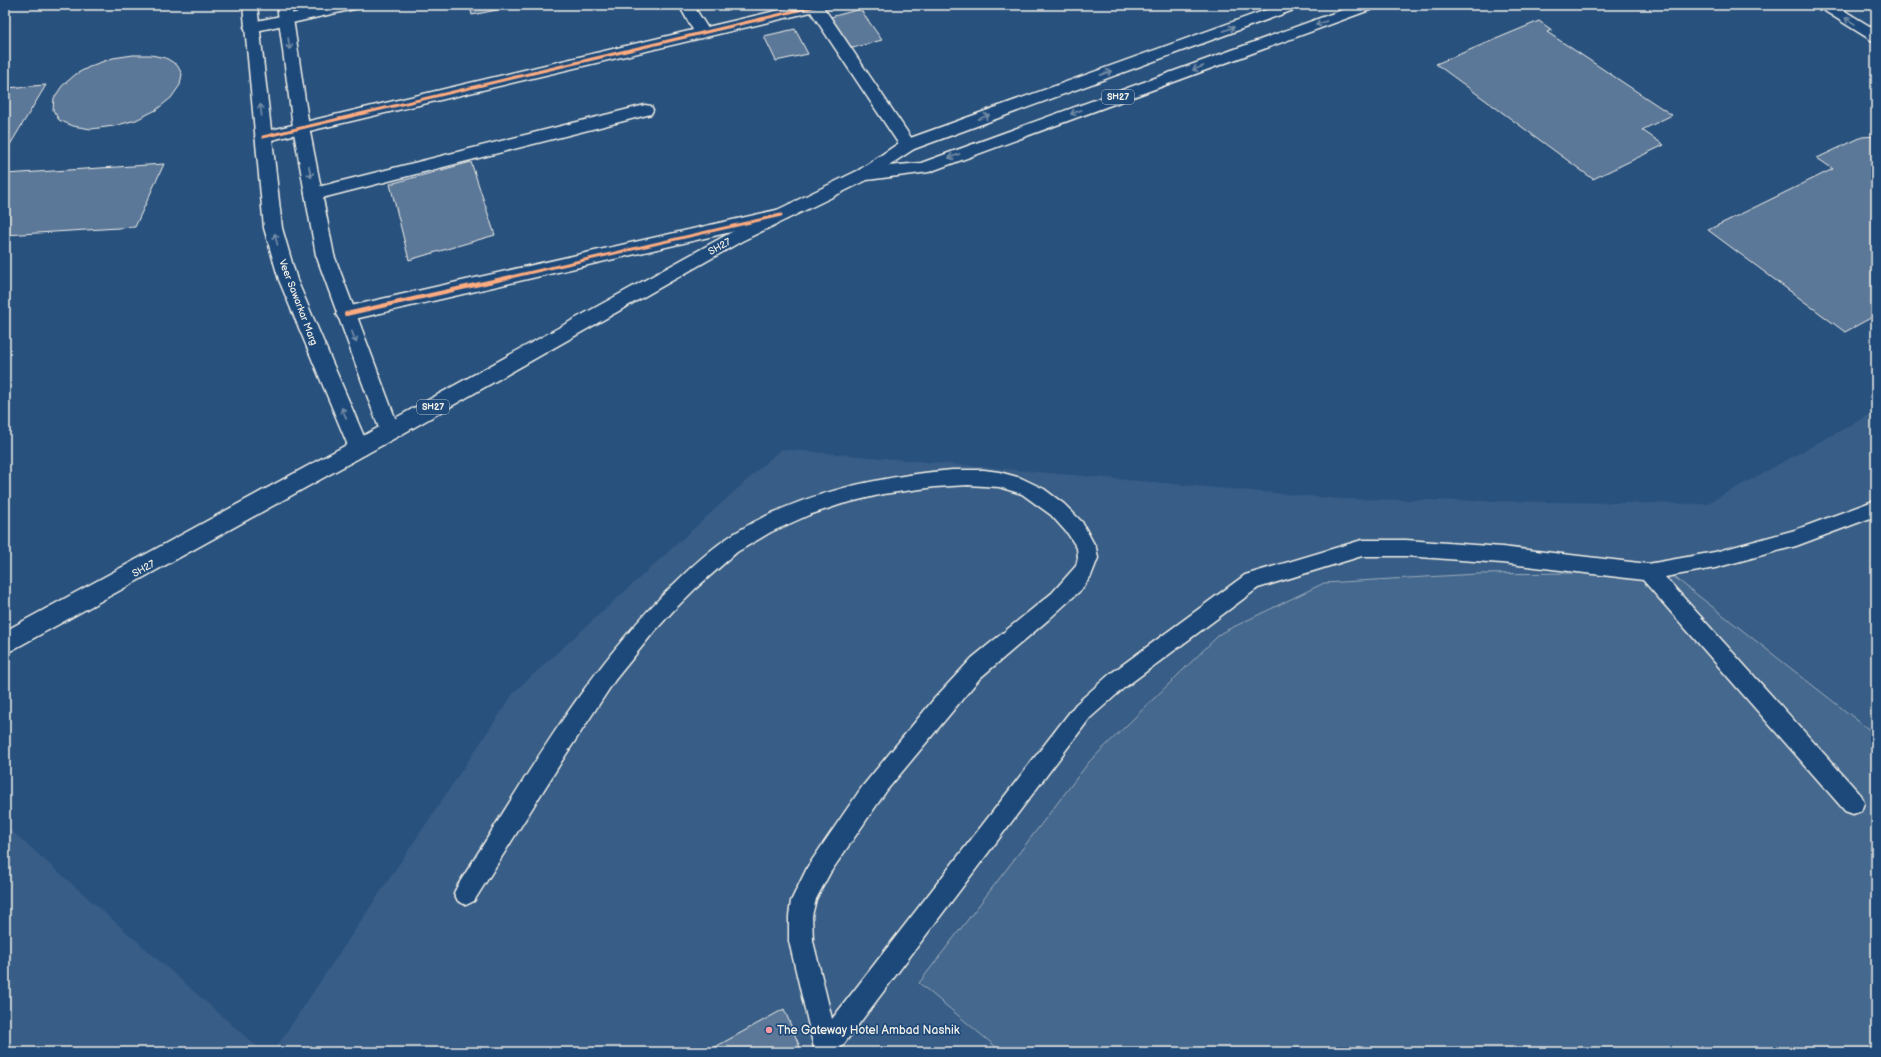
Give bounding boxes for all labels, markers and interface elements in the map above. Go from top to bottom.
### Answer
one-way arrow [1845,17,1856,25]
one-way arrow [1315,20,1327,28]
one-way arrow [1222,24,1234,32]
one-way arrow [285,37,293,50]
one-way arrow [1193,64,1205,72]
one-way arrow [1100,69,1113,76]
road number: SH27 [1102,90,1134,104]
one-way arrow [257,104,264,117]
one-way arrow [1070,109,1083,116]
one-way arrow [978,113,990,121]
one-way arrow [948,153,960,161]
one-way arrow [306,165,314,178]
one-way arrow [272,233,280,246]
street label: SH27 [706,236,733,258]
street label: Veer Sawarkar Marg [276,258,320,347]
one-way arrow [351,331,359,343]
road number: SH27 [417,400,449,414]
one-way arrow [339,407,347,419]
street label: SH27 [130,558,157,580]
place label: The Gateway Hotel Ambad Nashik [777,1023,960,1038]
marker: The Gateway Hotel Ambad Nashik [764,1025,774,1035]

